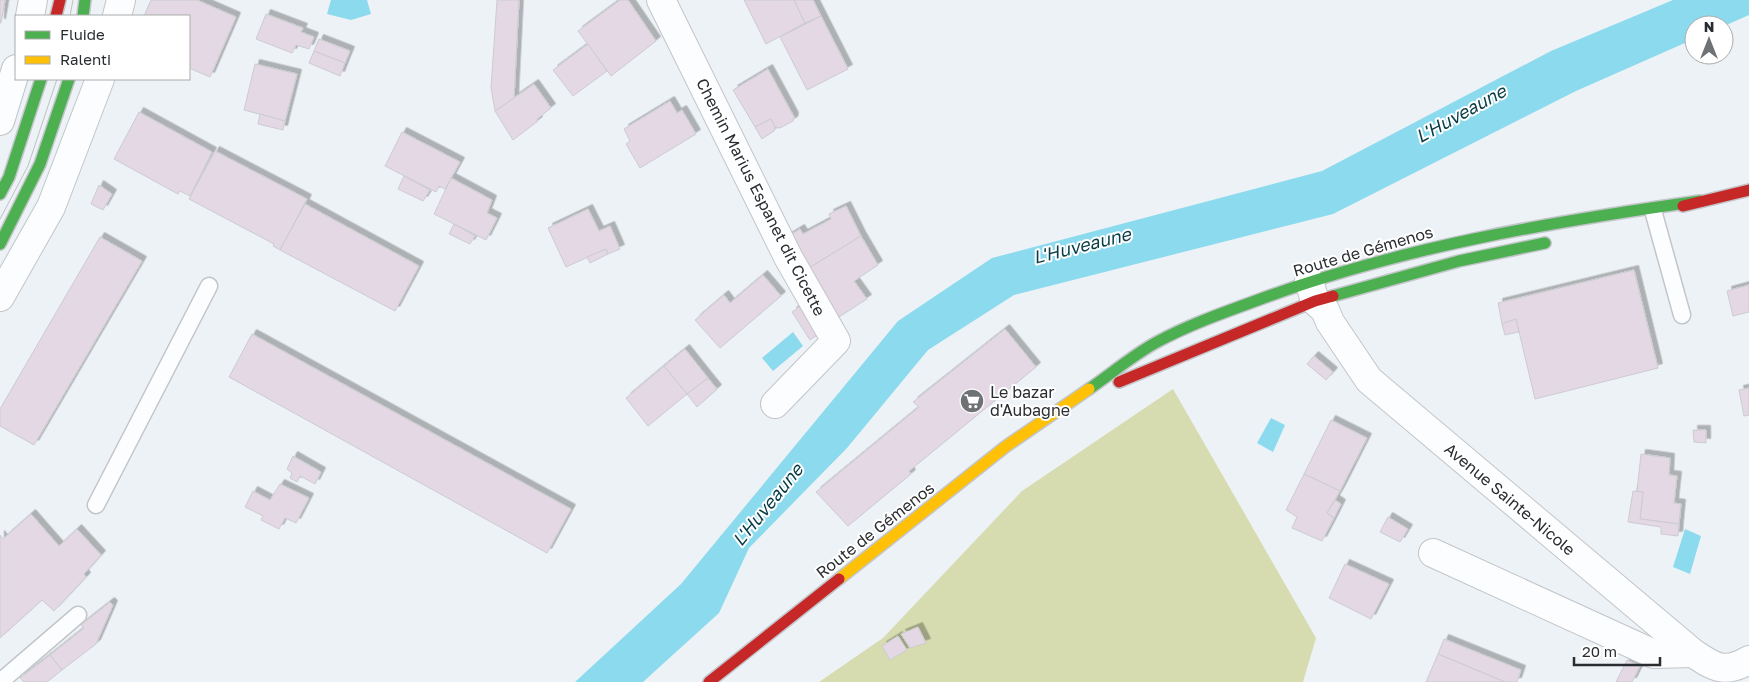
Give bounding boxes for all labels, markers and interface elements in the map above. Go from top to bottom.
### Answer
legend [15,15,190,80]
north arrow [1684,15,1734,65]
text: N [1704,18,1714,35]
text: Fluide [60,25,105,43]
text: Ralenti [60,50,111,68]
street label: Chemin Marius Espanet dit Cicette [692,75,830,319]
water label: L'Huveaune [1412,79,1511,147]
street label: Route de Gémenos [1291,221,1435,281]
water label: L'Huveaune [1031,222,1134,268]
place label: Le bazar d'Aubagne [990,382,1070,420]
supermarket icon: Le bazar d'Aubagne [959,388,985,414]
street label: Avenue Sainte-Nicole [1441,438,1579,560]
water label: L'Huveaune [727,457,808,550]
street label: Route de Gémenos [812,478,938,582]
scale bar [1574,634,1660,666]
text: 20 m [1582,642,1617,660]

